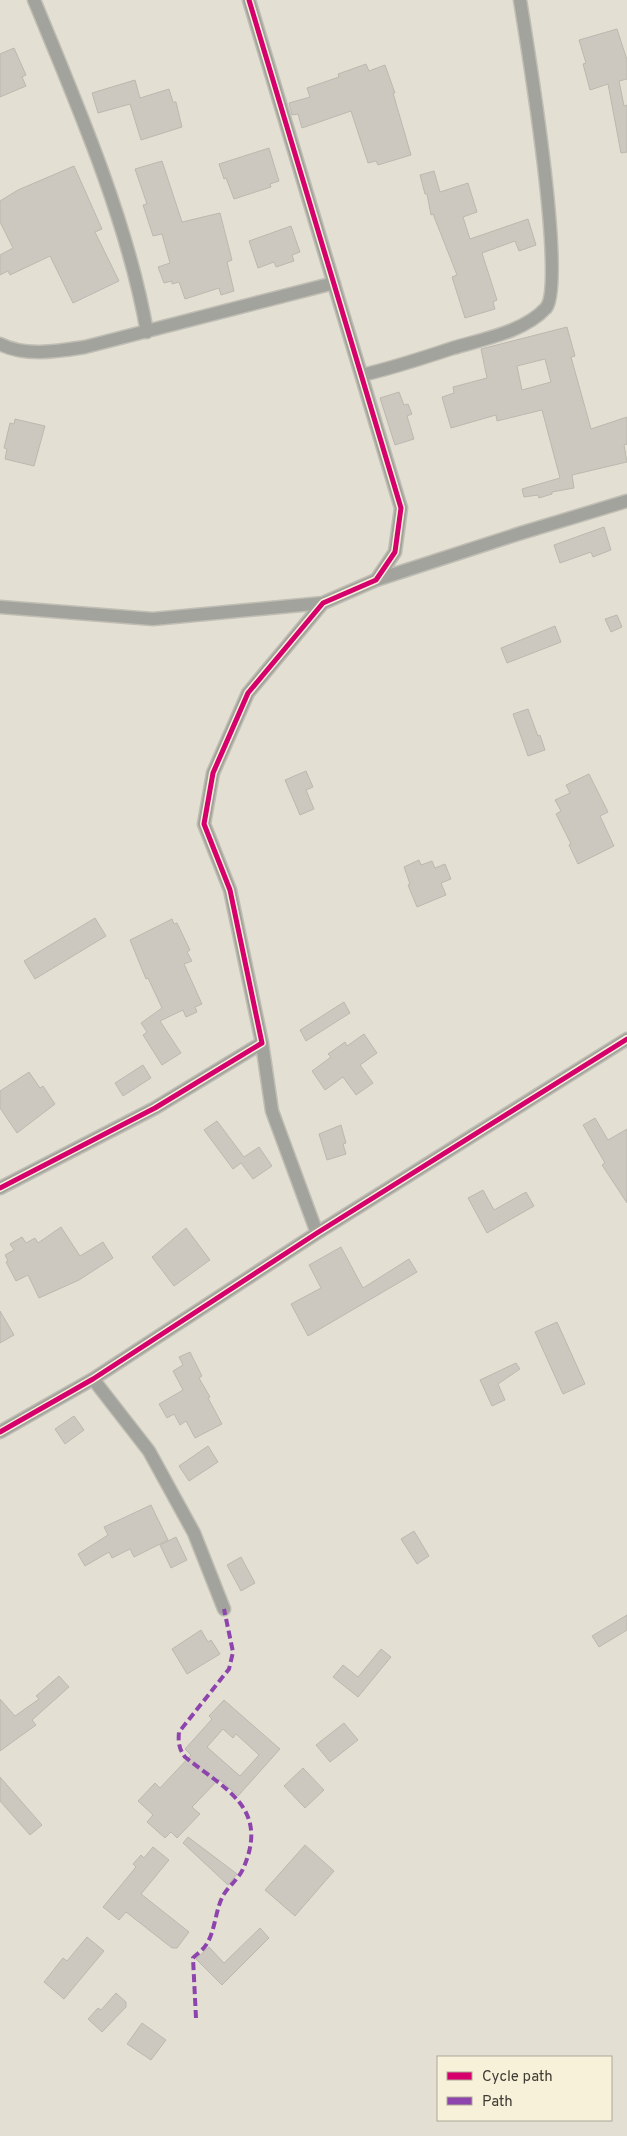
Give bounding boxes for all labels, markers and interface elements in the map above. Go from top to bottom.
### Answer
legend [437,2056,612,2121]
text: Cycle path [482,2068,553,2087]
text: Path [482,2093,513,2112]

